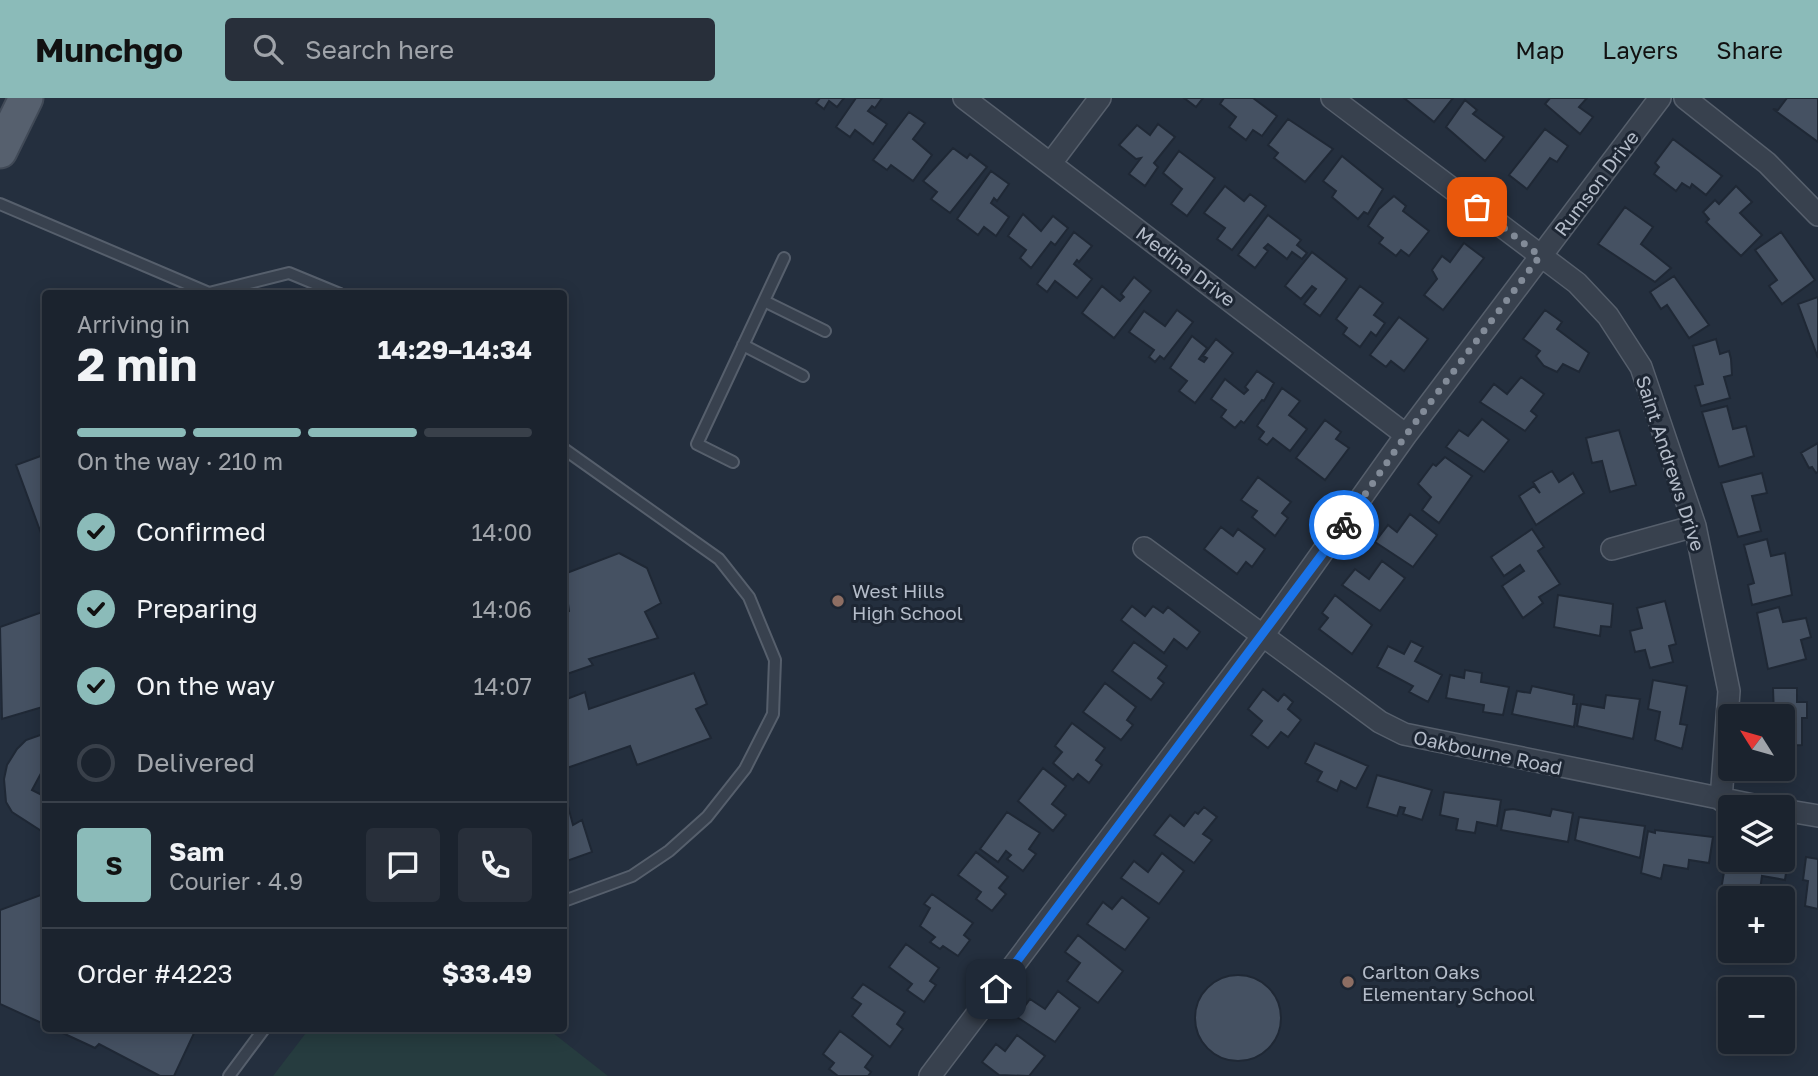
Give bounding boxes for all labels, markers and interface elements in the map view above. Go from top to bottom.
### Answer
search box [225,18,715,81]
text: Munchgo [35,30,183,69]
icon: search [249,30,287,68]
text: Search here [305,34,454,65]
text: Map [1515,35,1564,64]
text: Layers [1602,35,1678,64]
text: Share [1716,35,1783,64]
street label: Rumson Drive [1549,126,1643,240]
pin [1447,177,1507,237]
icon: bag [1458,188,1496,226]
street label: Medina Drive [1132,221,1240,311]
text: Arriving in [77,310,190,338]
text: 14:29–14:34 [378,334,532,365]
text: 2 min [77,336,197,391]
street label: Saint Andrews Drive [1632,372,1710,554]
text: On the way · 210 m [77,447,283,475]
courier [1309,490,1379,560]
icon: bike [1325,506,1363,544]
icon: check [77,513,115,551]
text: Confirmed [136,516,266,547]
text: 14:00 [471,518,532,546]
place label: West Hills High School [852,579,963,624]
icon: check [77,590,115,628]
text: Preparing [136,593,258,624]
marker: West Hills High School [830,593,846,609]
text: 14:06 [472,595,532,623]
icon: check [77,667,115,705]
text: On the way [136,670,275,701]
text: 14:07 [473,672,532,700]
north arrow [1718,704,1796,780]
map controls [1718,704,1795,1054]
street label: Oakbourne Road [1411,725,1565,779]
text: Delivered [136,747,255,778]
button: layers [1718,795,1795,872]
button: chat [366,828,440,902]
button: phone [458,828,532,902]
text: Sam [169,836,224,867]
text: S [105,850,123,881]
text: Courier · 4.9 [169,867,303,895]
button: + [1718,886,1795,963]
text: Order #4223 [77,958,233,989]
text: $33.49 [442,958,532,989]
pin [966,959,1026,1019]
place label: Carlton Oaks Elementary School [1362,960,1535,1005]
icon: home [977,970,1015,1008]
marker: Carlton Oaks Elementary School [1340,974,1356,990]
button: − [1718,977,1795,1054]

